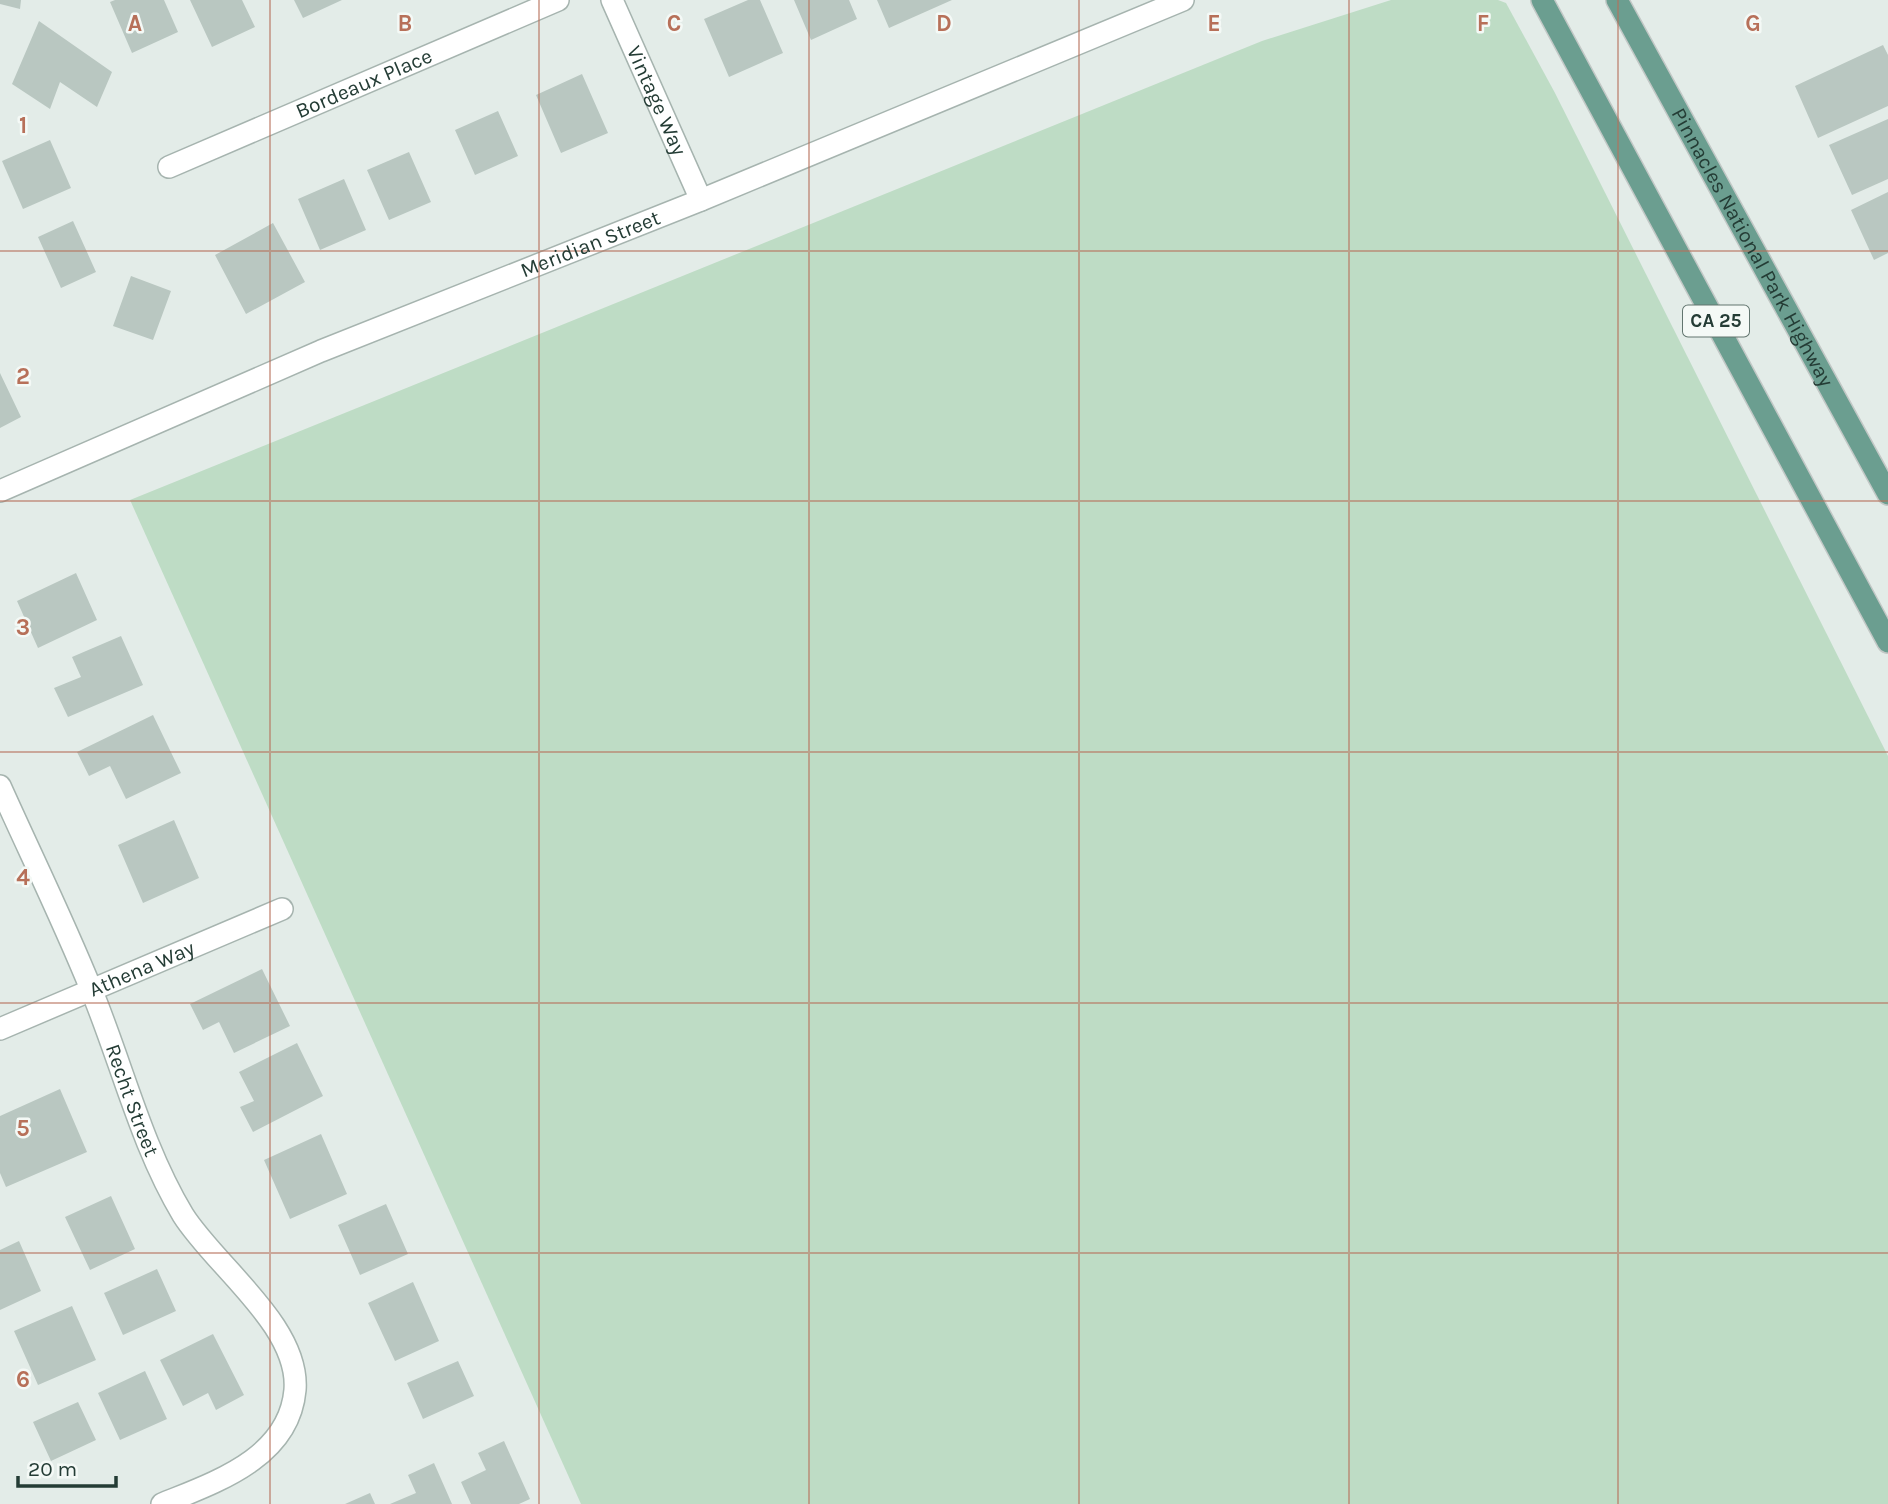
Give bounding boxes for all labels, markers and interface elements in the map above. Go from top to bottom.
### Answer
text: A [128,10,142,37]
text: B [398,10,412,37]
text: C [667,10,681,37]
text: D [936,10,952,37]
text: E [1207,10,1221,37]
text: F [1477,10,1489,37]
text: G [1745,10,1761,37]
street label: Vintage Way [622,42,692,159]
street label: Bordeaux Place [292,44,436,123]
street label: Pinnacles National Park Highway [1667,104,1839,391]
text: 1 [19,112,27,139]
street label: Meridian Street [517,205,664,282]
road number: CA 25 [1683,306,1749,336]
text: 2 [16,363,30,390]
text: 3 [16,614,30,641]
text: 4 [16,864,30,891]
street label: Athena Way [85,936,198,1002]
street label: Recht Street [101,1041,164,1160]
text: 5 [16,1115,30,1142]
text: 6 [16,1366,30,1393]
scale bar [18,1444,116,1488]
text: 20 m [28,1457,77,1481]

